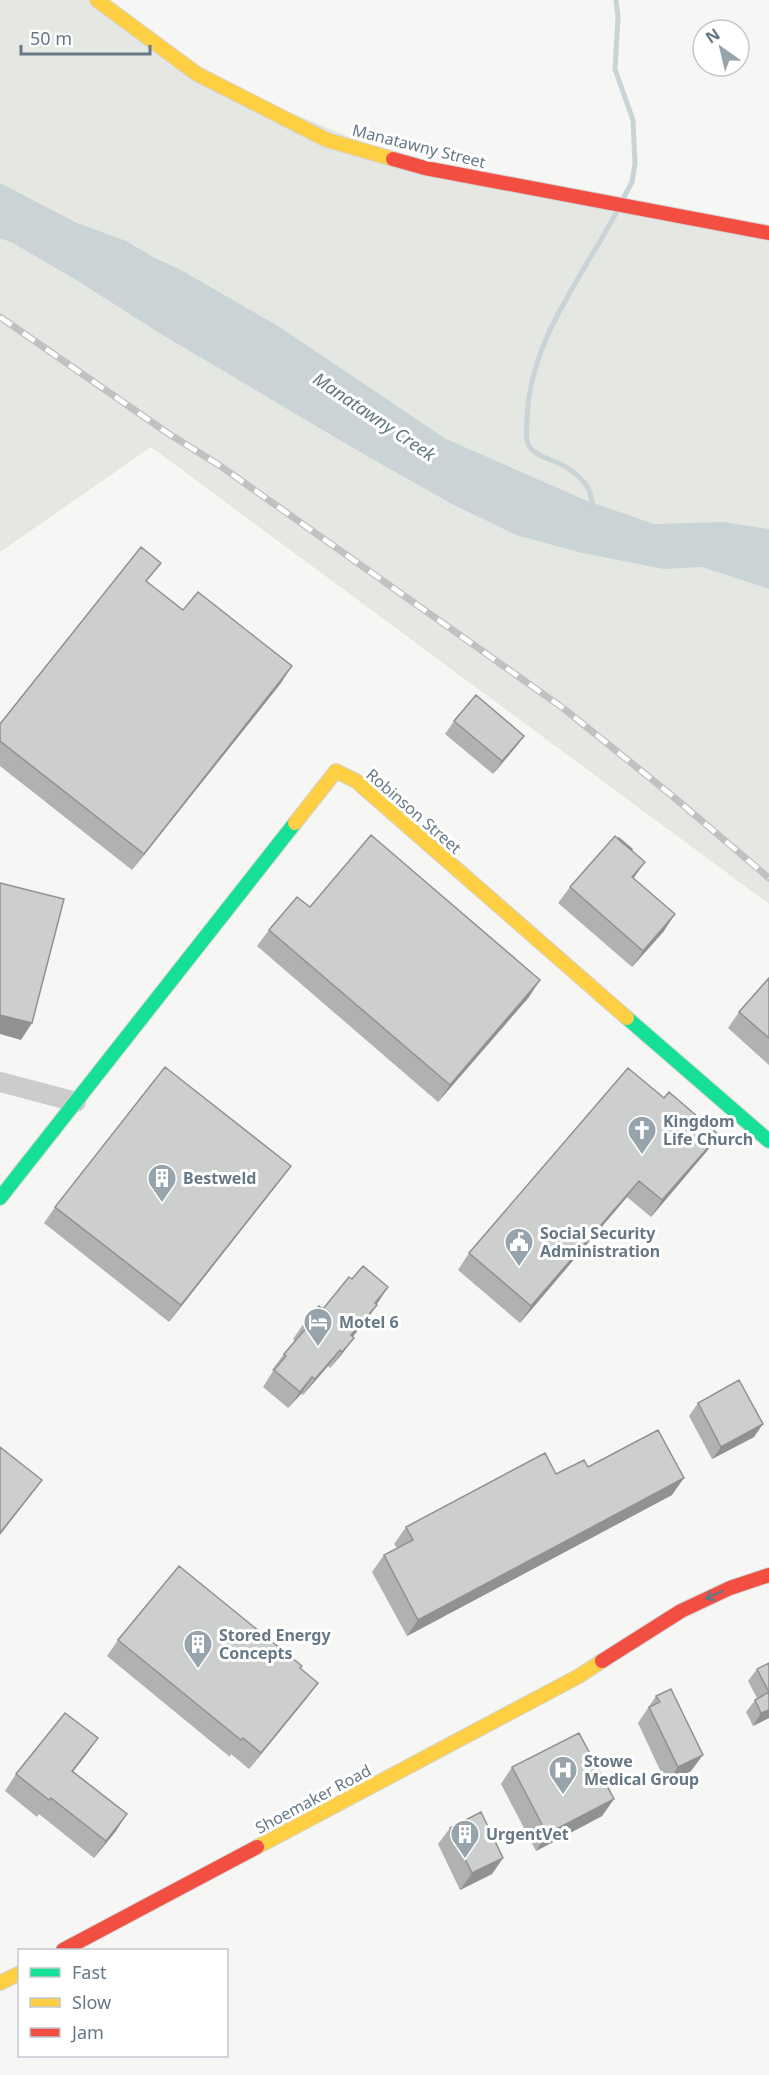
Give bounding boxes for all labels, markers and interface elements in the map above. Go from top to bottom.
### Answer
scale bar [21,18,150,56]
north arrow [691,18,751,78]
text: N [701,23,724,48]
text: 50 m [30,26,72,50]
street label: Manatawny Street [350,119,488,173]
water label: Manatawny Creek [309,366,441,467]
street label: Robinson Street [362,763,466,859]
place label: Kingdom Life Church [663,1110,753,1150]
church icon: Kingdom Life Church [626,1114,658,1156]
building icon: Bestweld [146,1162,178,1204]
place label: Bestweld [183,1167,256,1189]
place label: Social Security Administration [540,1222,660,1262]
public building icon: Social Security Administration [503,1226,535,1268]
hotel icon: Motel 6 [302,1306,334,1348]
place label: Motel 6 [339,1311,399,1333]
one-way arrow [706,1590,724,1602]
place label: Stored Energy Concepts [219,1624,331,1664]
building icon: Stored Energy Concepts [182,1628,214,1670]
place label: Stowe Medical Group [584,1750,699,1790]
hospital icon: Stowe Medical Group [547,1754,579,1796]
street label: Shoemaker Road [251,1759,375,1839]
building icon: UrgentVet [449,1818,481,1860]
place label: UrgentVet [486,1823,569,1845]
legend [18,1949,228,2057]
text: Fast [72,1960,107,1984]
text: Slow [72,1990,111,2014]
text: Jam [70,2020,104,2044]

